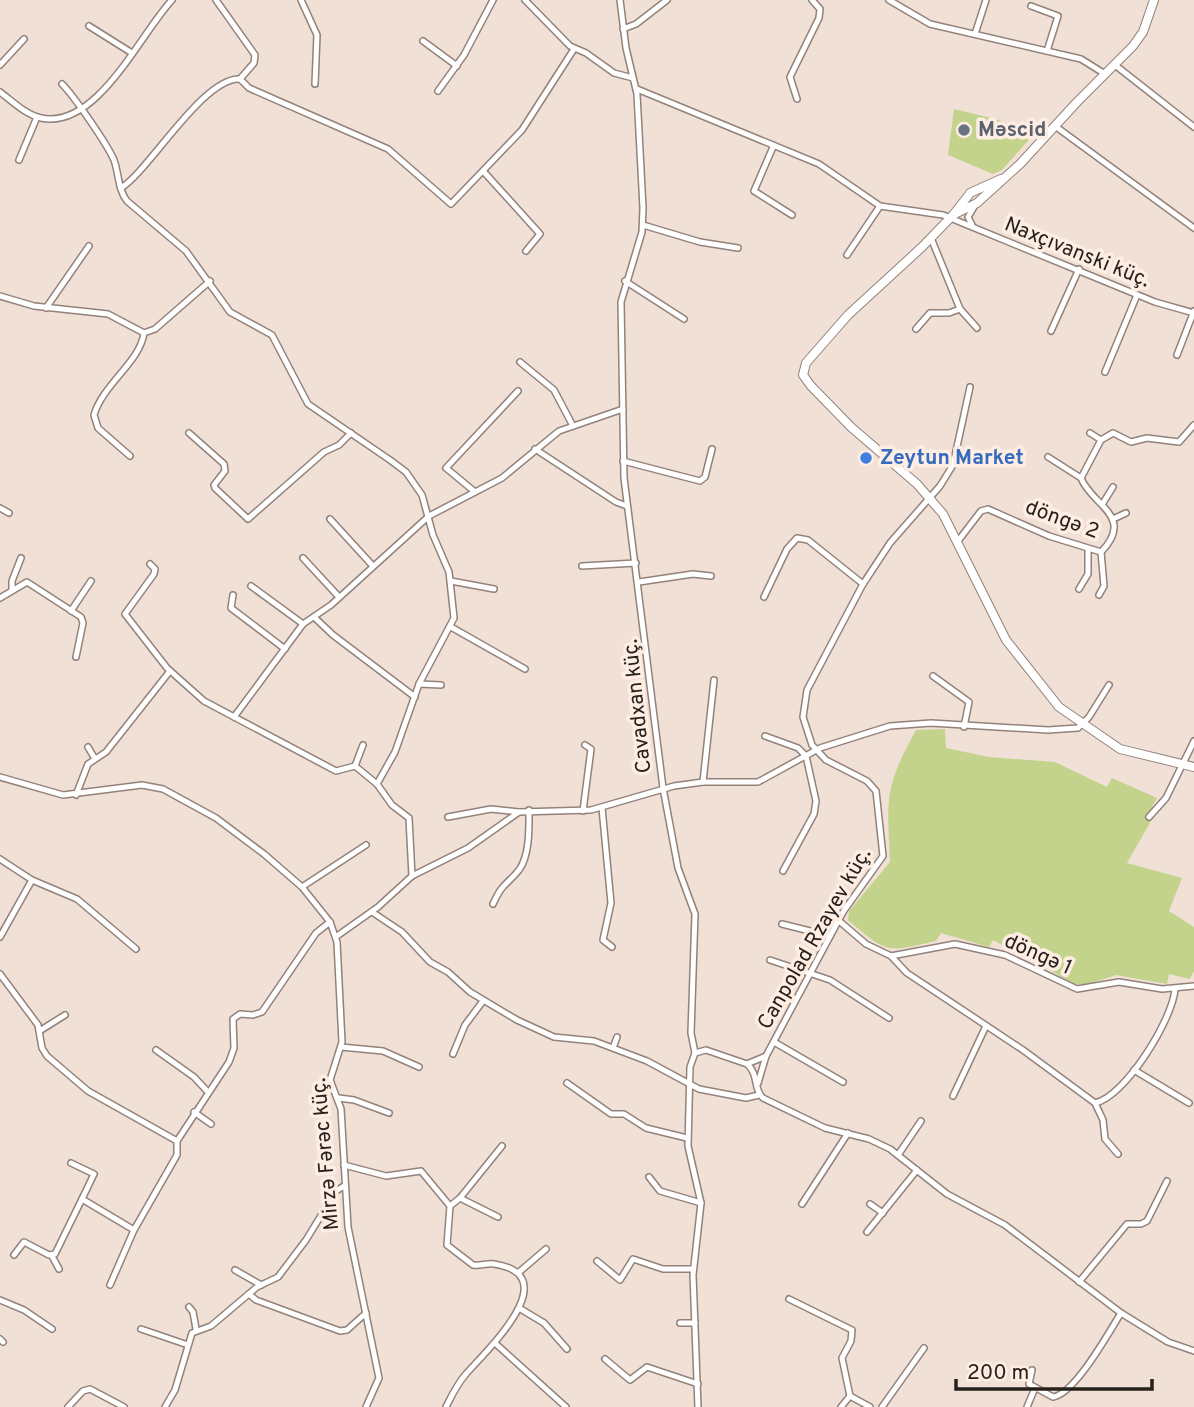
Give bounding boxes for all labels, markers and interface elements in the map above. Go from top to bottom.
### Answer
place label: Məscid [978,117,1046,144]
marker: Məscid [956,122,972,138]
street label: Naxçıvanski küç. [1000,211,1154,295]
place label: Zeytun Market [880,445,1024,472]
marker: Zeytun Market [858,450,874,466]
street label: döngə 2 [1021,494,1103,546]
street label: Cavadxan küç. [618,638,658,774]
street label: Canpolad Rzayev küç. [752,843,878,1035]
street label: döngə 1 [1000,928,1076,982]
street label: Mirzə Fərəc küç. [306,1076,346,1232]
scale bar [956,1348,1152,1392]
text: 200 m [967,1360,1029,1387]

